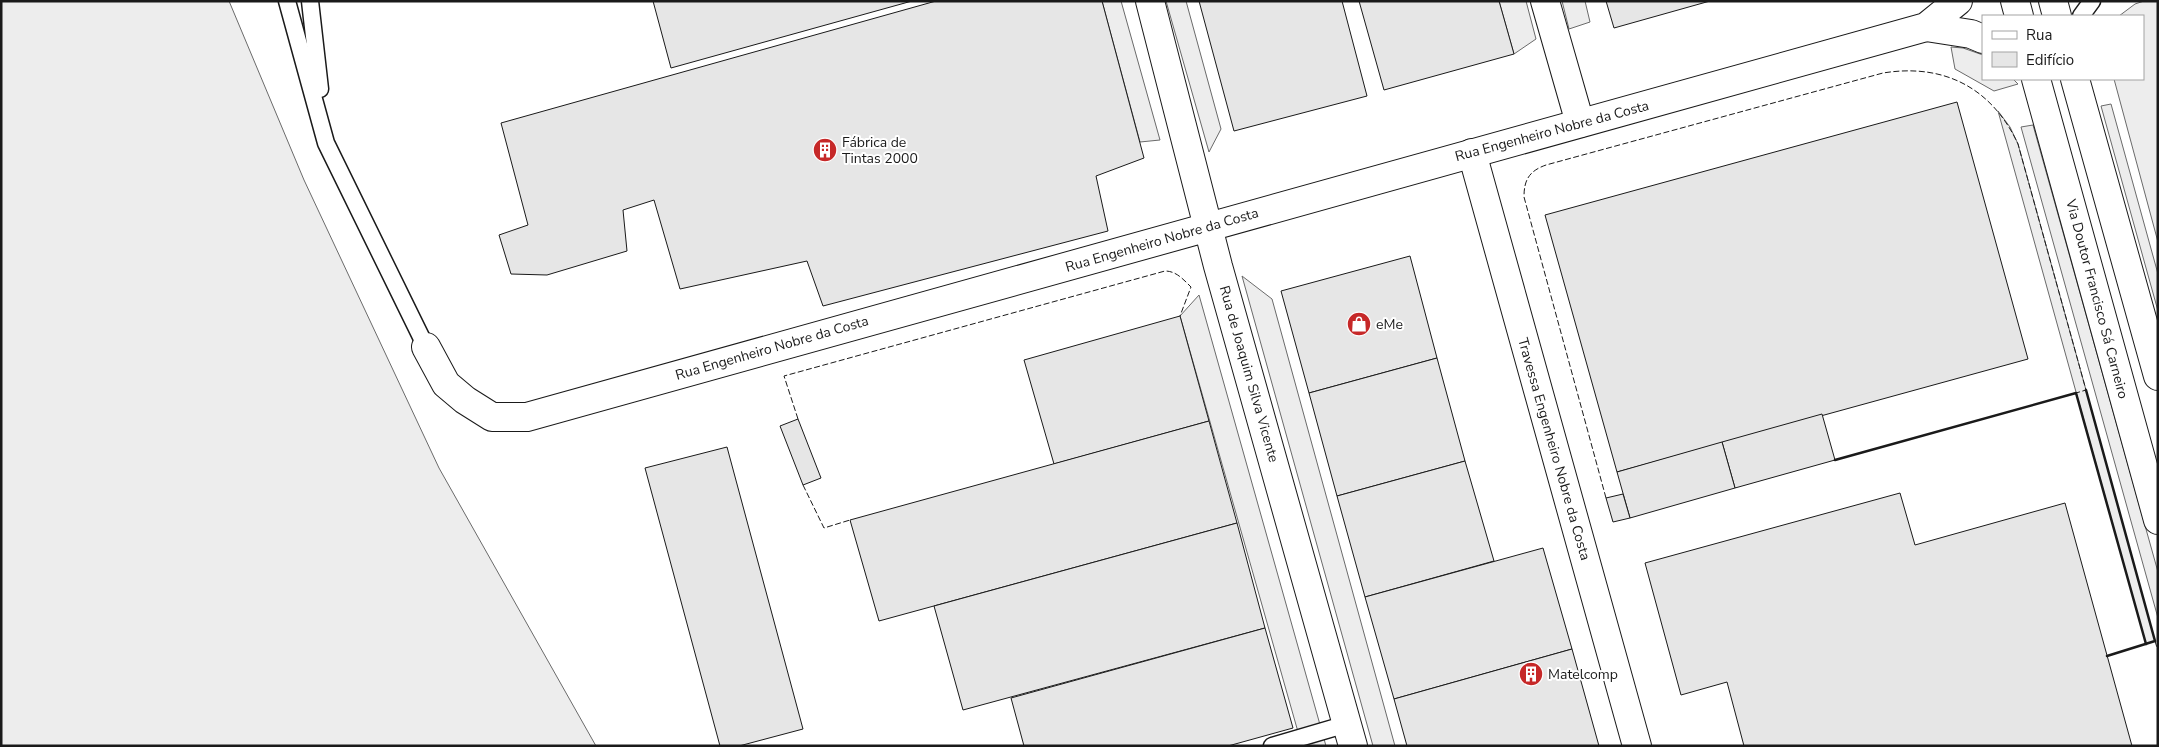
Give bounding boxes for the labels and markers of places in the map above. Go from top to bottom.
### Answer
place label: Fábrica de Tintas 2000 [842,133,918,168]
building icon: Fábrica de Tintas 2000 [812,137,838,163]
shop icon: eMe [1346,311,1372,337]
place label: eMe [1376,315,1403,334]
building icon: Matelcomp [1518,661,1544,687]
place label: Matelcomp [1548,665,1618,684]

